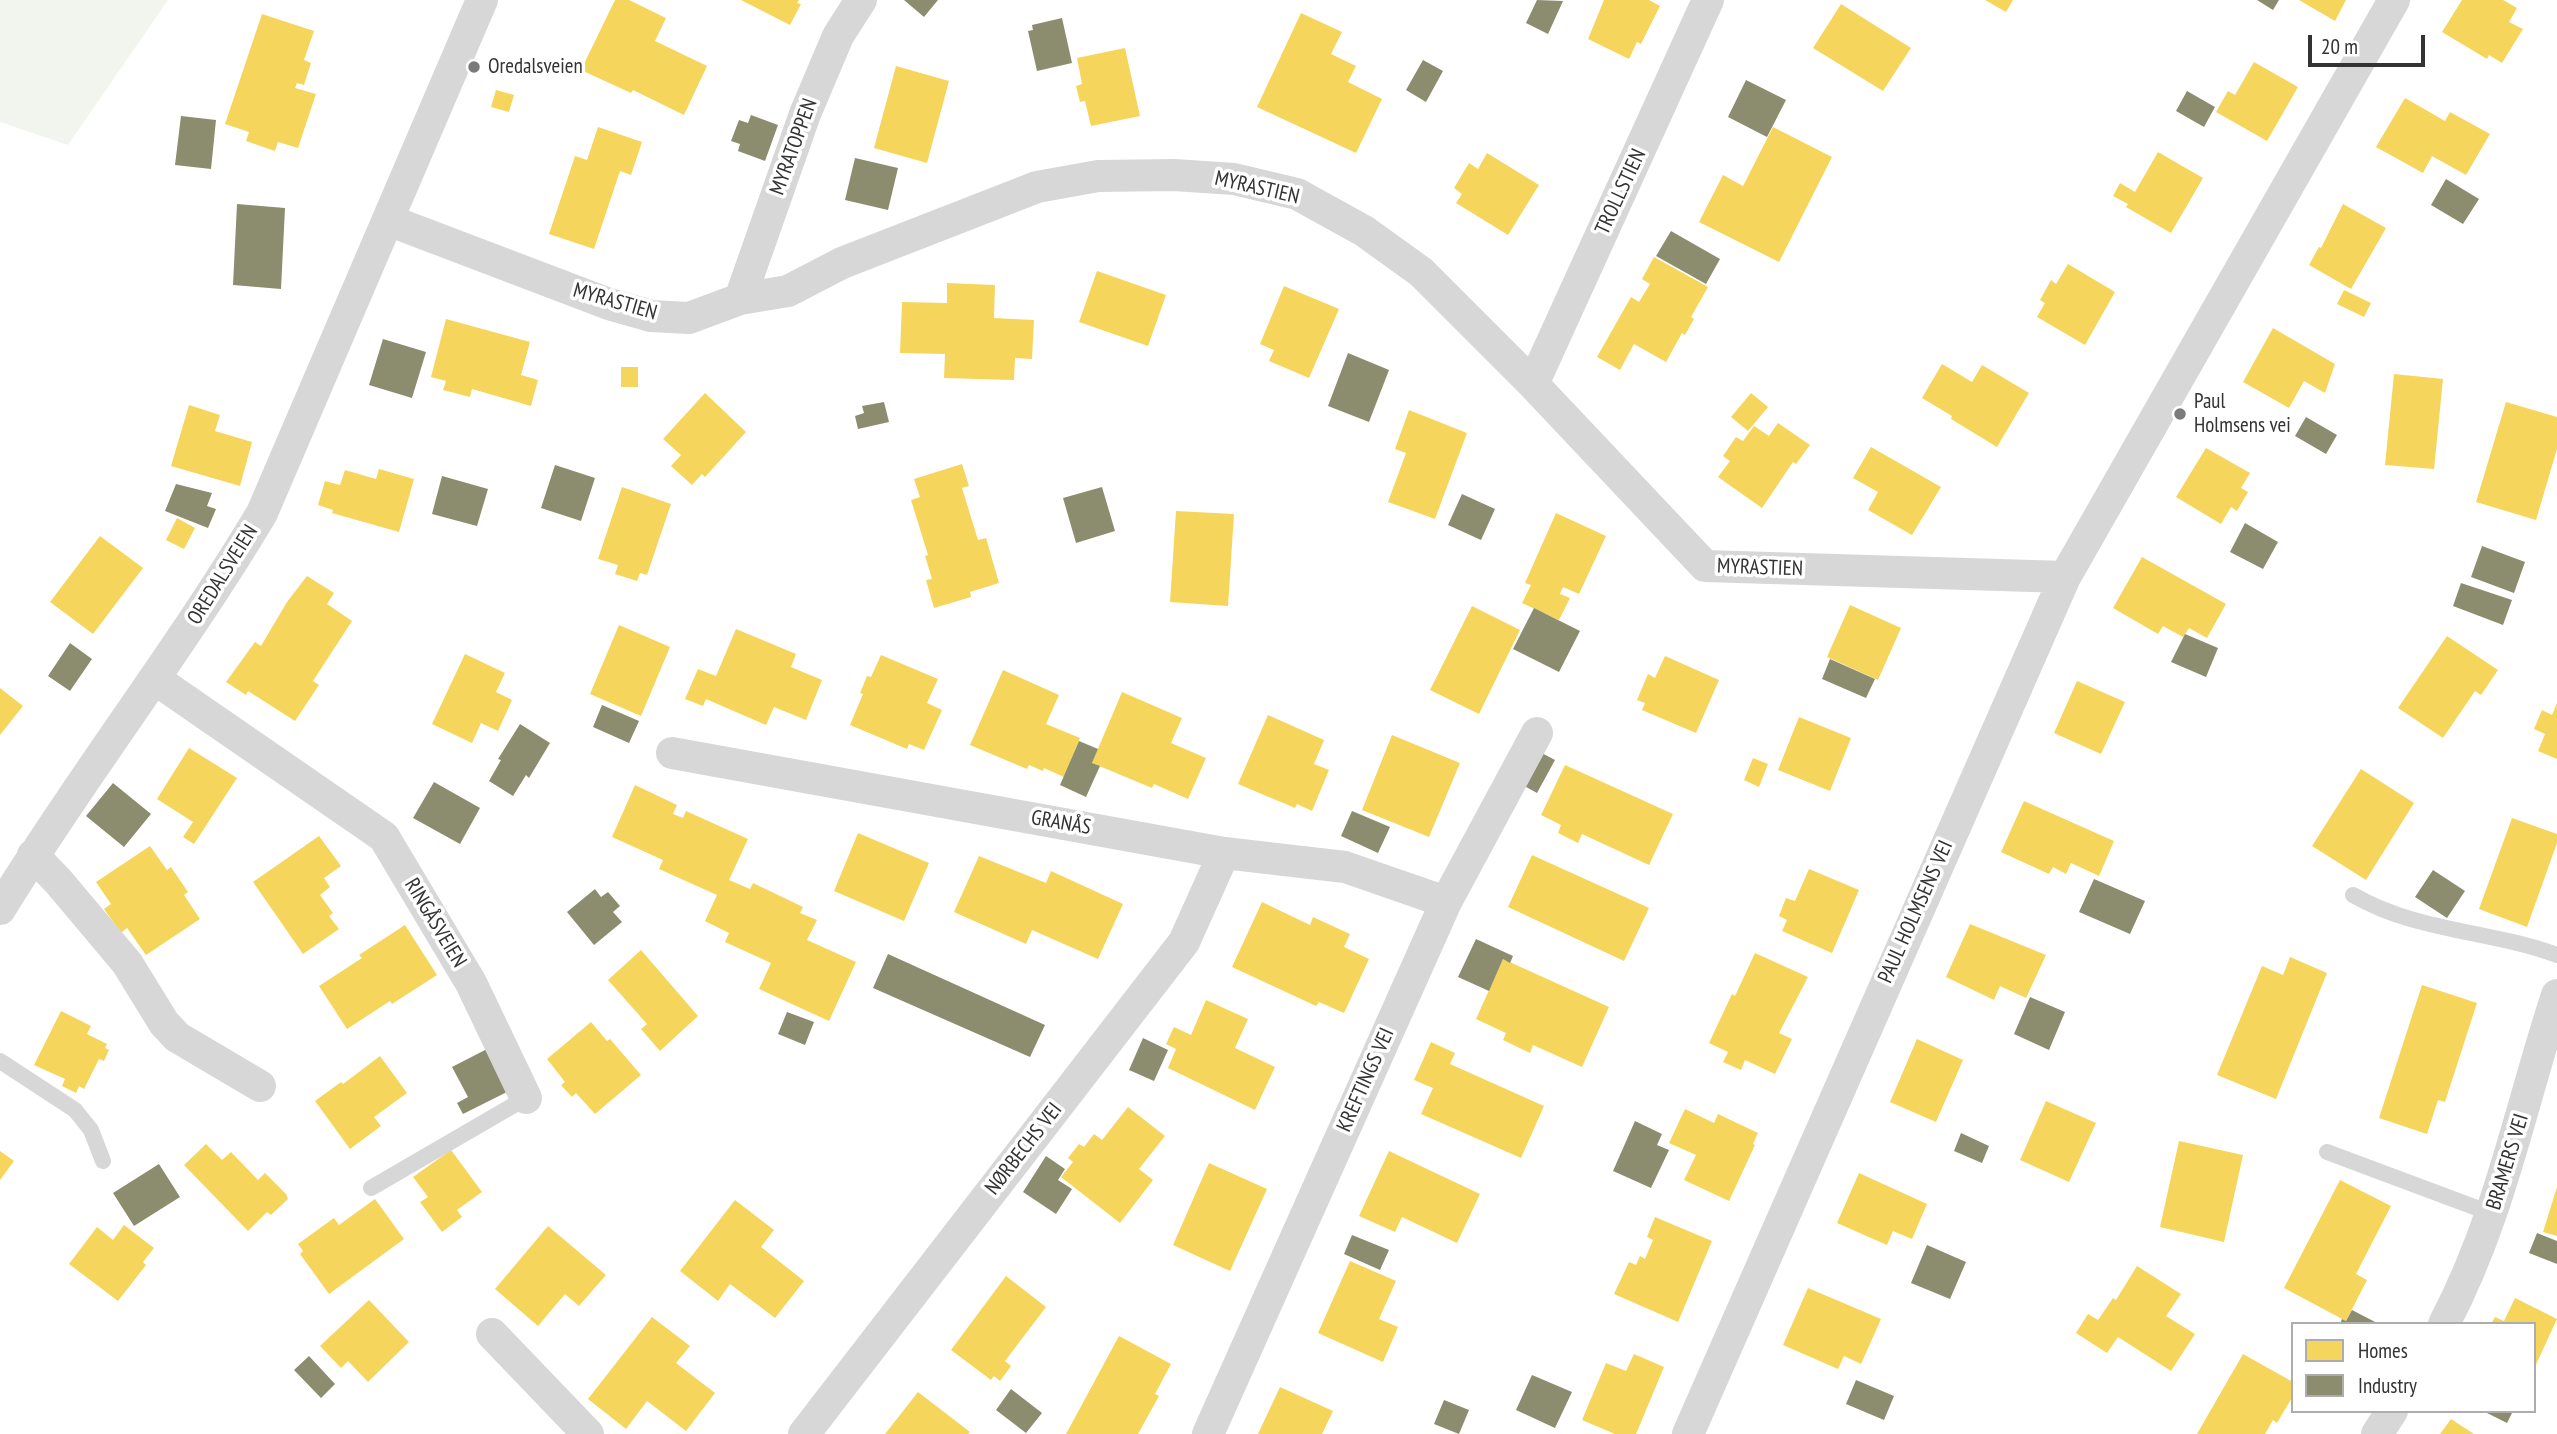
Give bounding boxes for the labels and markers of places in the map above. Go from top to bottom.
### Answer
place label: Oredalsveien [488,54,583,80]
marker: Oredalsveien [466,59,482,75]
place label: Paul Holmsens vei [2194,389,2291,439]
marker: Paul Holmsens vei [2172,406,2188,422]

